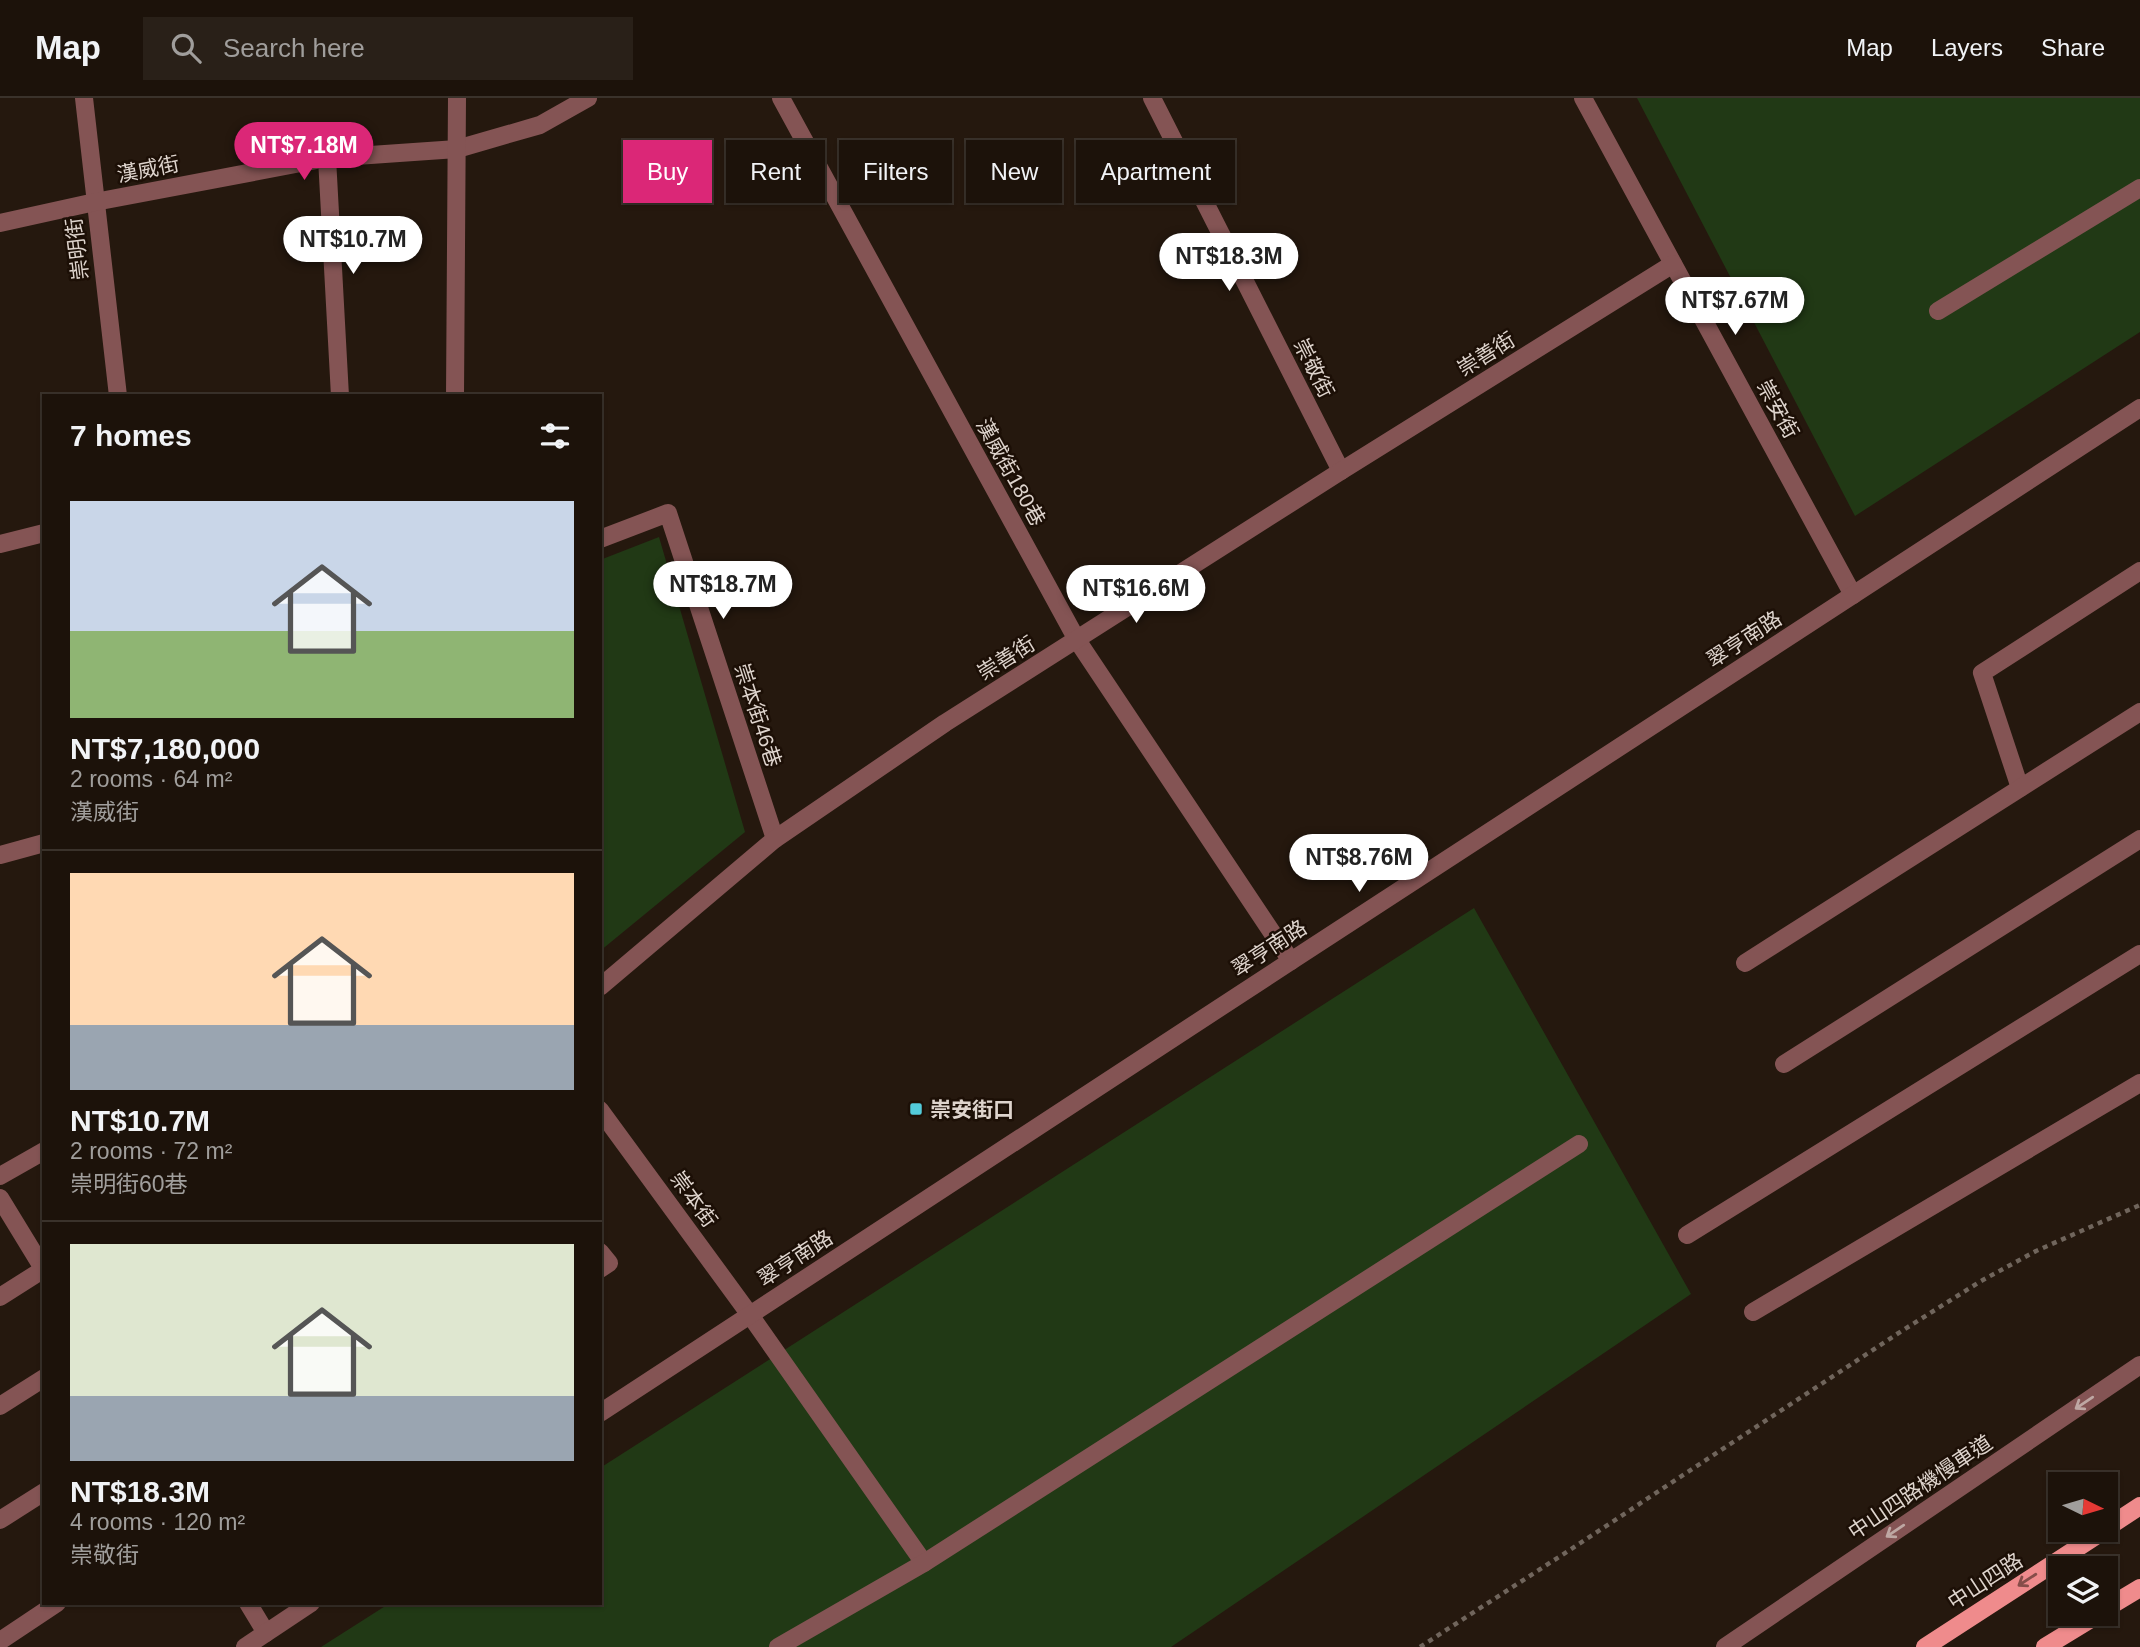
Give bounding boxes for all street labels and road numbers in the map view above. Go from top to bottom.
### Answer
street label: 漢威街 [115,152,181,186]
street label: 崇明街 [62,216,92,282]
street label: 崇善街 [1453,328,1519,380]
street label: 崇敬街 [1289,335,1339,401]
street label: 崇安街 [1753,376,1803,442]
street label: 漢威街180巷 [972,414,1050,530]
street label: 翠亨南路 [1703,606,1785,672]
street label: 崇善街 [973,632,1039,684]
street label: 崇本街46巷 [730,660,786,770]
street label: 翠亨南路 [1228,915,1310,981]
street label: 崇本街 [666,1167,722,1231]
street label: 翠亨南路 [754,1225,836,1291]
street label: 中山四路機慢車道 [1844,1430,1996,1544]
street label: 中山四路 [1944,1548,2026,1614]

